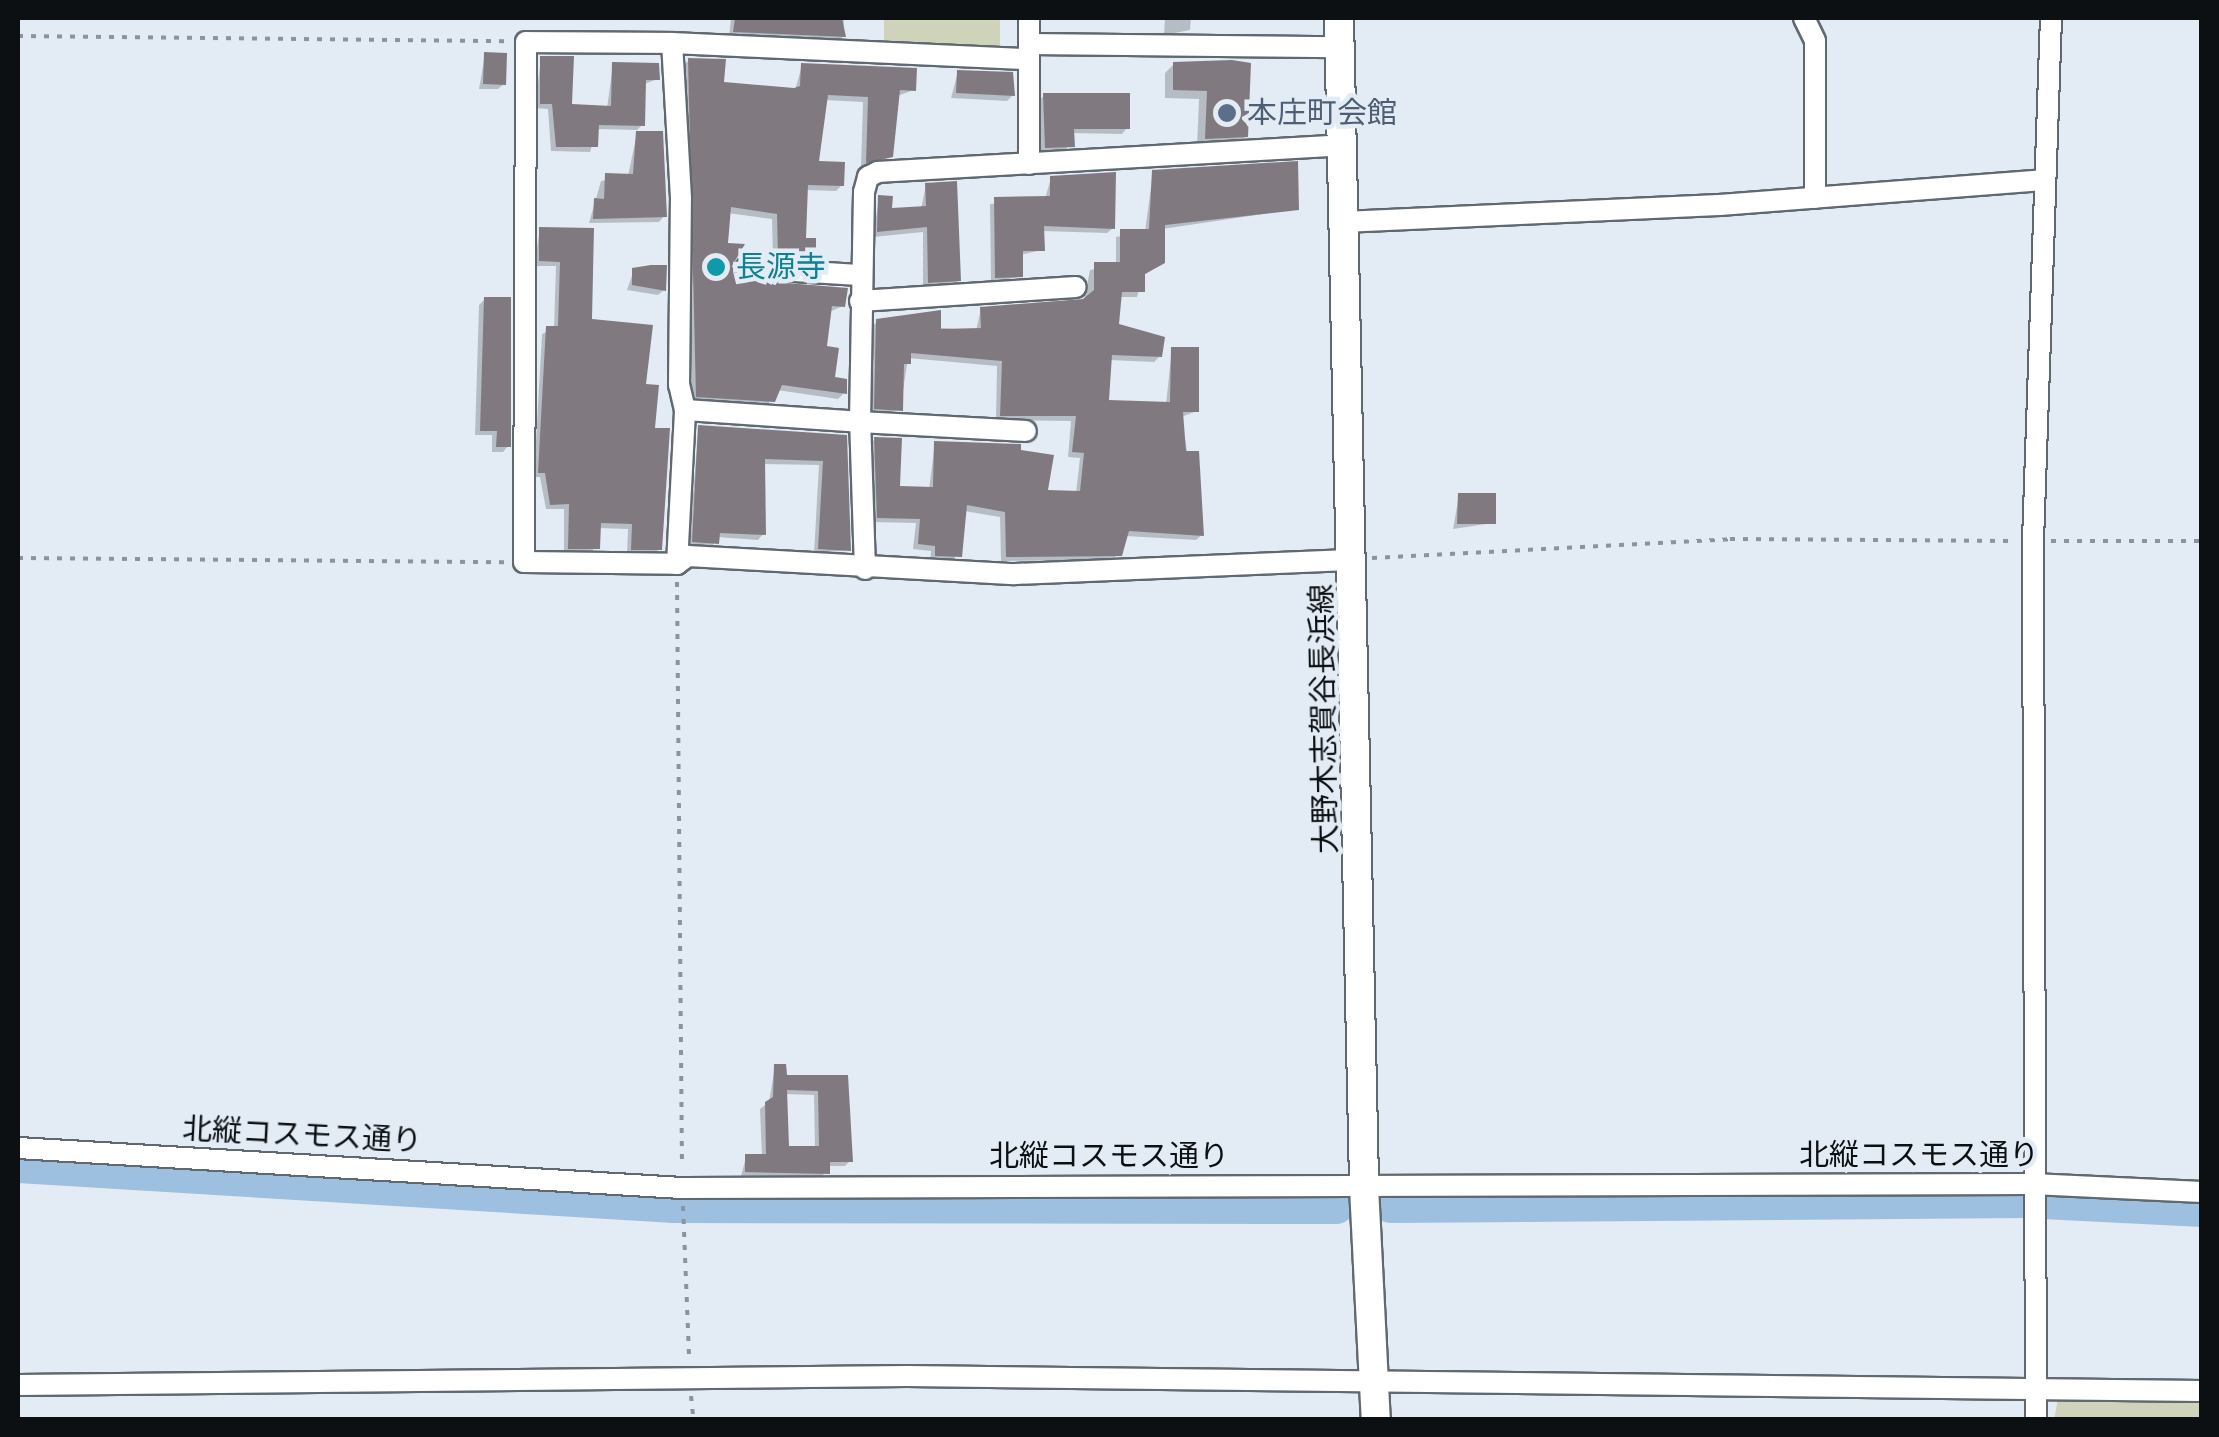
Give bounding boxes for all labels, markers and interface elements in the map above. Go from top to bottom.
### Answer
place label: 本庄町会館 [1247,95,1397,131]
marker: 本庄町会館 [1216,102,1238,124]
place label: 長源寺 [736,249,826,285]
marker: 長源寺 [705,256,727,278]
street label: 大野木志賀谷長浜線 [1304,584,1344,854]
street label: 北縦コスモス通り [181,1111,423,1159]
street label: 北縦コスモス通り [1799,1137,2039,1173]
street label: 北縦コスモス通り [989,1138,1229,1174]

